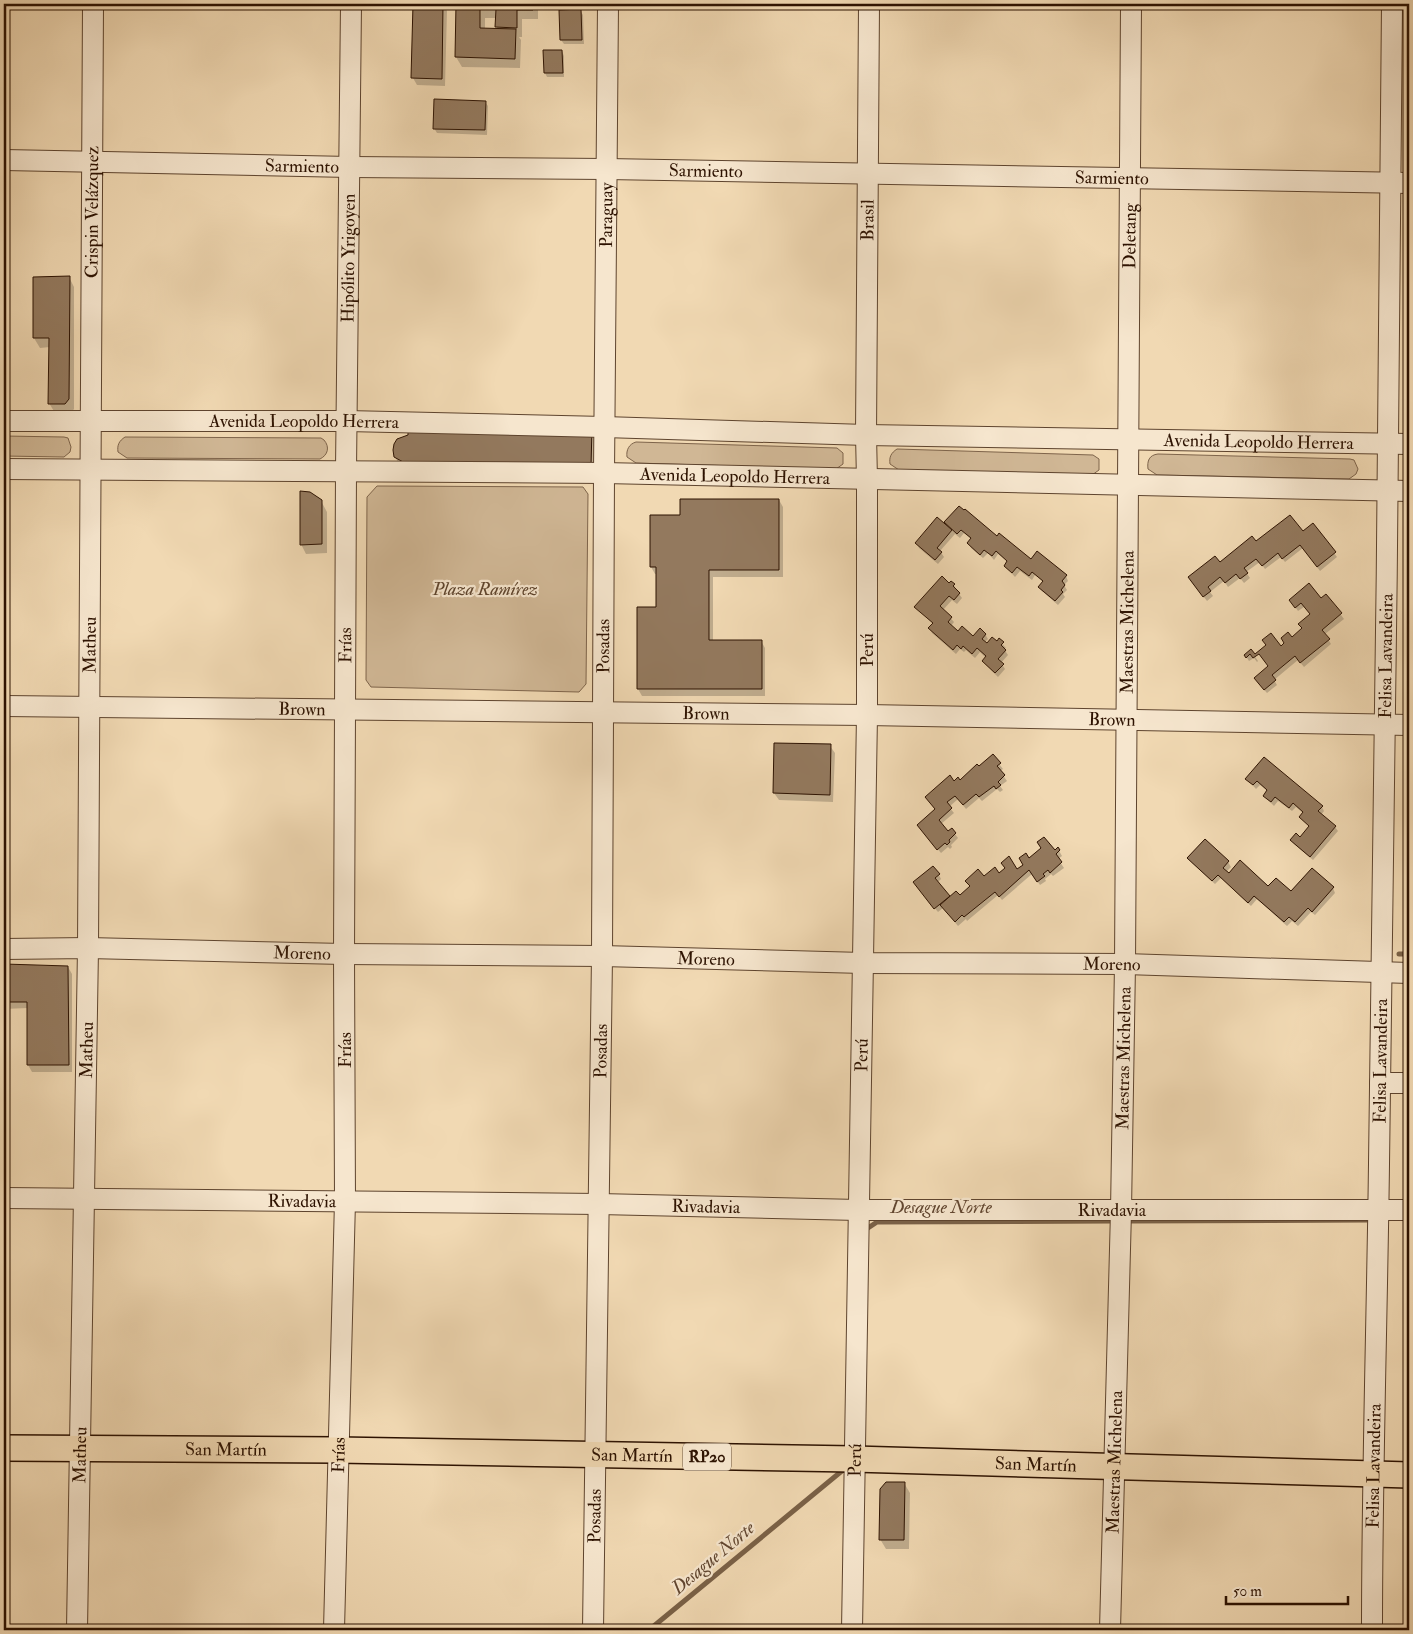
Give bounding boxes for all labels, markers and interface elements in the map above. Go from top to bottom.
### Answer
street label: Crispin Velázquez [80,146,104,278]
street label: Sarmiento [265,154,339,178]
street label: Sarmiento [669,159,743,183]
street label: Sarmiento [1075,166,1149,190]
street label: Paraguay [594,181,618,248]
street label: Hipólito Yrigoyen [336,193,360,323]
street label: Brasil [856,199,879,241]
street label: Deletang [1118,202,1141,269]
street label: Avenida Leopoldo Herrera [208,409,400,434]
street label: Avenida Leopoldo Herrera [1162,428,1355,455]
street label: Avenida Leopoldo Herrera [639,462,831,490]
street label: Maestras Michelena [1115,550,1139,694]
park label: Plaza Ramírez [431,578,538,601]
street label: Felisa Lavandeira [1373,593,1398,719]
street label: Matheu [78,617,101,674]
street label: Posadas [592,619,615,673]
street label: Frías [334,627,357,663]
street label: Perú [856,633,879,667]
street label: Brown [278,697,326,721]
street label: Brown [682,702,730,725]
street label: Brown [1088,708,1136,731]
street label: Moreno [273,941,331,965]
street label: Moreno [677,947,735,971]
street label: Moreno [1083,952,1141,976]
street label: Maestras Michelena [1111,986,1136,1130]
street label: Felisa Lavandeira [1368,998,1393,1124]
street label: Matheu [74,1021,98,1079]
street label: Posadas [589,1024,613,1079]
street label: Frías [334,1032,357,1068]
street label: Perú [850,1038,873,1072]
street label: Rivadavia [268,1189,337,1213]
street label: Rivadavia [671,1194,741,1219]
water label: Desague Norte [889,1195,993,1219]
street label: Rivadavia [1078,1199,1147,1222]
street label: Maestras Michelena [1101,1389,1128,1534]
street label: Felisa Lavandeira [1361,1403,1386,1529]
street label: Matheu [68,1426,92,1484]
street label: Frías [327,1437,350,1473]
street label: San Martín [185,1438,267,1461]
street label: San Martín [591,1443,673,1467]
street label: Perú [843,1443,867,1477]
road number: RP20 [683,1444,731,1470]
street label: San Martín [995,1452,1077,1477]
street label: Posadas [583,1488,606,1544]
water label: Desague Norte [666,1516,760,1601]
scale bar [1226,1574,1348,1606]
text: 50 m [1233,1582,1262,1601]

